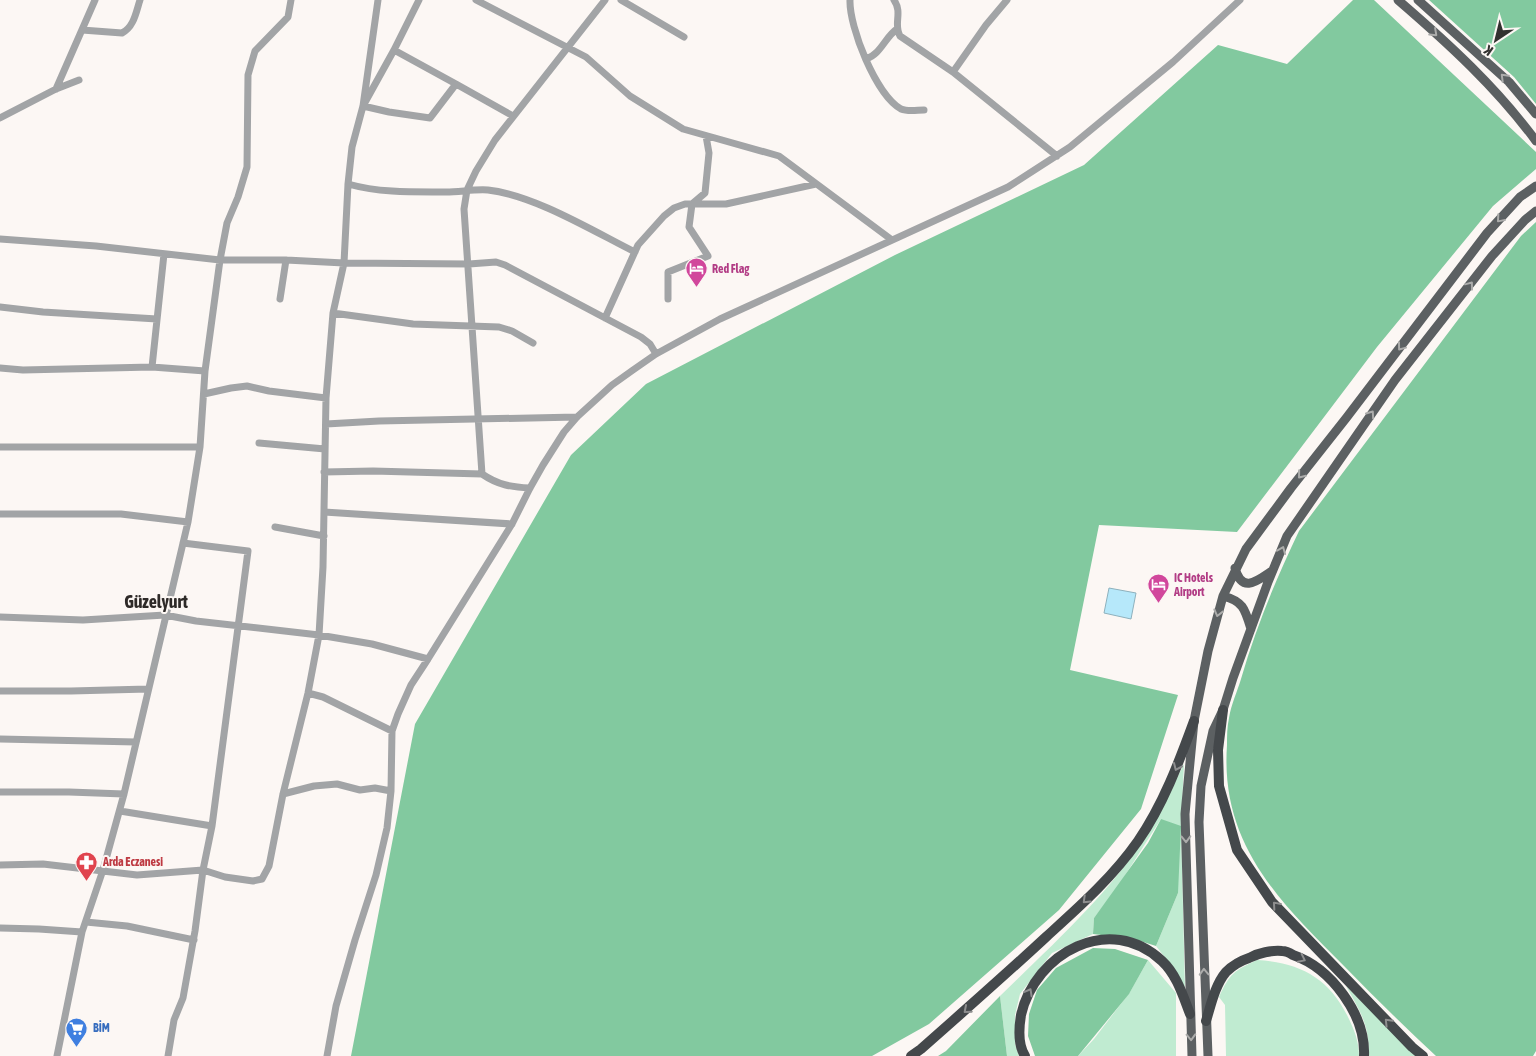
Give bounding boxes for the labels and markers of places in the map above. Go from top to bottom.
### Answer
hotel icon: Red Flag [684,257,708,288]
place label: Red Flag [712,262,750,276]
place label: IC Hotels Airport [1173,571,1214,599]
hotel icon: IC Hotels Airport [1146,573,1170,604]
pharmacy icon: Arda Eczanesi [75,850,99,881]
place label: Arda Eczanesi [102,855,163,869]
supermarket icon: BİM [65,1016,89,1047]
place label: BİM [93,1020,110,1035]

